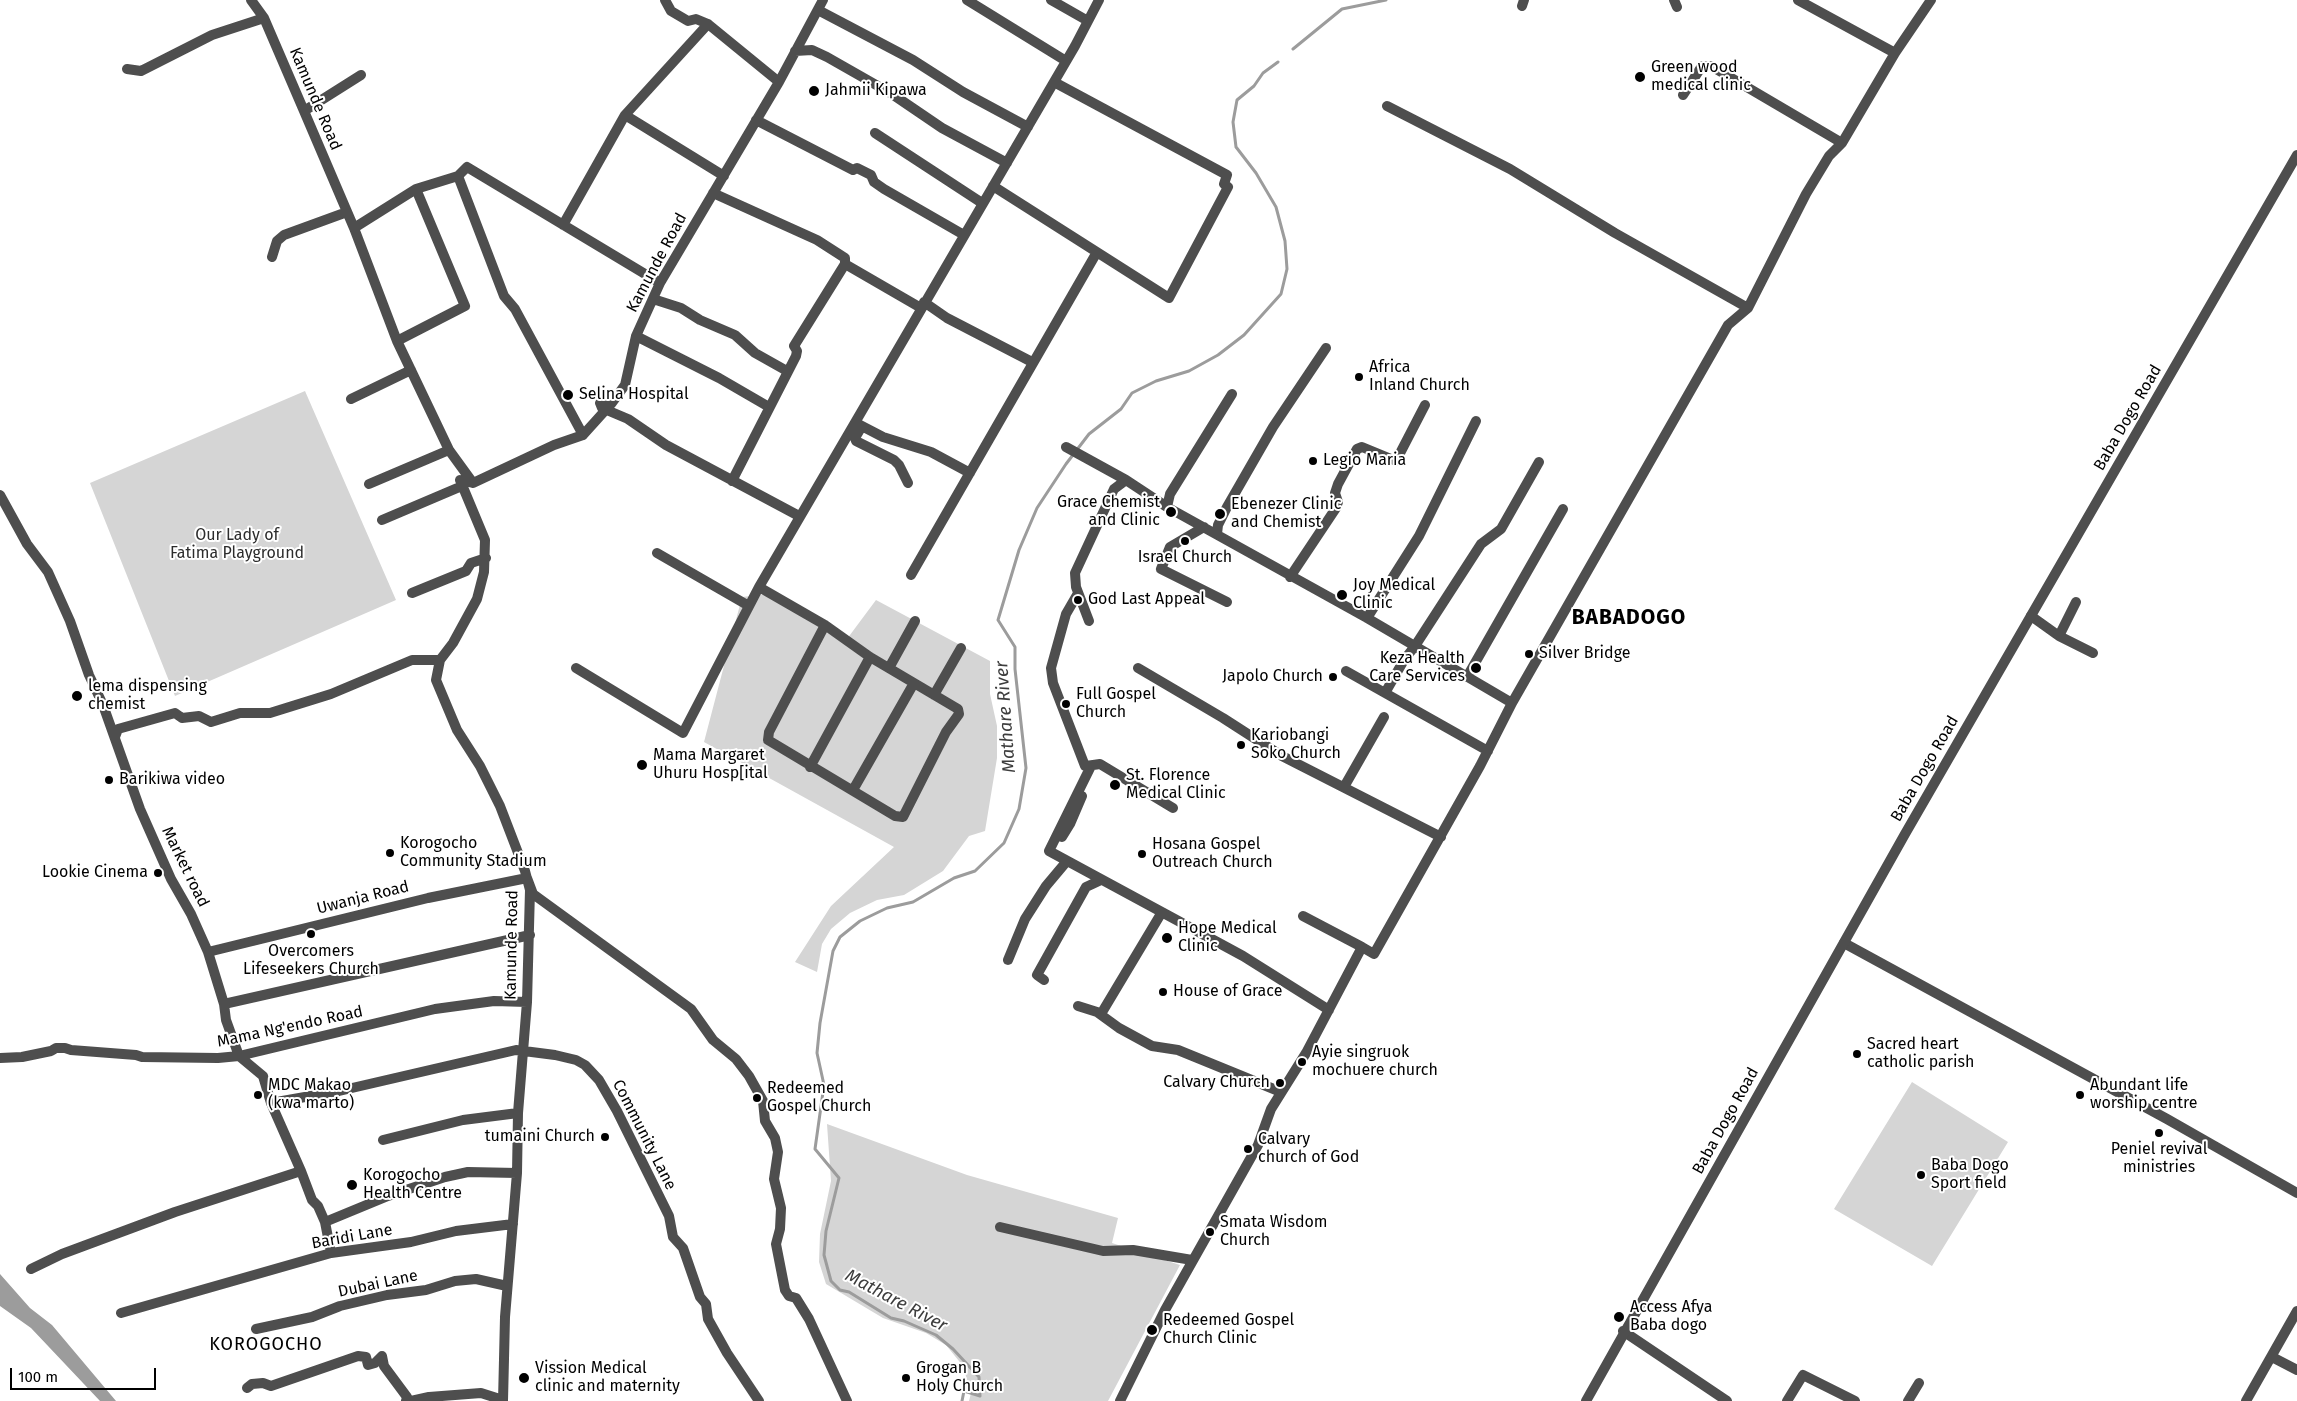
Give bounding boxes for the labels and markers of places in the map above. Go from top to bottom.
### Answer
place label: Green wood medical clinic [1651,58,1751,96]
marker: Green wood medical clinic [1633,70,1647,84]
place label: Jahmii Kipawa [825,81,927,101]
marker: Jahmii Kipawa [807,84,821,98]
place label: Africa Inland Church [1369,358,1470,396]
marker: Africa Inland Church [1353,371,1365,383]
place label: Selina Hospital [579,385,689,405]
marker: Selina Hospital [561,388,575,402]
place label: Legio Maria [1323,451,1406,471]
marker: Legio Maria [1307,455,1319,467]
place label: Grace Chemist and Clinic [1057,493,1160,531]
place label: Ebenezer Clinic and Chemist [1231,495,1341,533]
marker: Grace Chemist and Clinic [1164,505,1178,519]
marker: Ebenezer Clinic and Chemist [1213,507,1227,521]
marker: Israel Church [1179,535,1191,547]
place label: Israel Church [1138,548,1232,568]
place label: Joy Medical Clinic [1353,576,1435,614]
marker: Joy Medical Clinic [1335,588,1349,602]
place label: God Last Appeal [1088,590,1205,610]
marker: God Last Appeal [1072,594,1084,606]
place label: Silver Bridge [1539,644,1630,664]
marker: Silver Bridge [1523,648,1535,660]
place label: Keza Health Care Services [1369,649,1465,687]
marker: Keza Health Care Services [1469,661,1483,675]
place label: Japolo Church [1222,667,1323,687]
marker: Japolo Church [1327,671,1339,683]
place label: lema dispensing chemist [88,677,207,715]
place label: Full Gospel Church [1076,685,1156,723]
marker: lema dispensing chemist [70,689,84,703]
marker: Full Gospel Church [1060,698,1072,710]
place label: Kariobangi Soko Church [1251,726,1341,764]
marker: Kariobangi Soko Church [1235,739,1247,751]
place label: Mama Margaret Uhuru Hosp[ital [653,746,768,784]
marker: Mama Margaret Uhuru Hosp[ital [635,758,649,772]
place label: St. Florence Medical Clinic [1126,766,1226,804]
place label: Barikiwa video [119,770,225,790]
marker: Barikiwa video [103,774,115,786]
marker: St. Florence Medical Clinic [1108,778,1122,792]
place label: Korogocho Community Stadium [400,834,547,872]
place label: Hosana Gospel Outreach Church [1152,835,1273,873]
marker: Korogocho Community Stadium [384,847,396,859]
marker: Hosana Gospel Outreach Church [1136,848,1148,860]
place label: Lookie Cinema [42,863,148,883]
marker: Lookie Cinema [152,867,164,879]
place label: Hope Medical Clinic [1178,919,1277,957]
marker: Overcomers Lifeseekers Church [305,928,317,940]
marker: Hope Medical Clinic [1160,931,1174,945]
place label: Overcomers Lifeseekers Church [243,942,379,980]
place label: House of Grace [1173,982,1282,1002]
marker: House of Grace [1157,986,1169,998]
place label: Sacred heart catholic parish [1867,1035,1974,1073]
place label: Ayie singruok mochuere church [1312,1043,1438,1081]
marker: Sacred heart catholic parish [1851,1048,1863,1060]
marker: Ayie singruok mochuere church [1296,1056,1308,1068]
place label: Calvary Church [1163,1073,1270,1093]
place label: MDC Makao (kwa marto) [268,1076,354,1114]
place label: Abundant life worship centre [2090,1076,2197,1114]
marker: Calvary Church [1274,1077,1286,1089]
place label: Redeemed Gospel Church [767,1079,871,1117]
marker: MDC Makao (kwa marto) [252,1089,264,1101]
marker: Abundant life worship centre [2074,1089,2086,1101]
marker: Redeemed Gospel Church [751,1092,763,1104]
place label: tumaini Church [485,1127,595,1147]
marker: Peniel revival ministries [2153,1127,2165,1139]
place label: Calvary church of God [1258,1130,1359,1168]
marker: tumaini Church [599,1131,611,1143]
place label: Peniel revival ministries [2111,1140,2207,1178]
marker: Calvary church of God [1242,1143,1254,1155]
place label: Baba Dogo Sport field [1931,1156,2009,1194]
place label: Korogocho Health Centre [363,1166,462,1204]
marker: Baba Dogo Sport field [1915,1169,1927,1181]
marker: Korogocho Health Centre [345,1178,359,1192]
place label: Smata Wisdom Church [1220,1213,1328,1251]
marker: Smata Wisdom Church [1204,1226,1216,1238]
place label: Access Afya Baba dogo [1630,1298,1712,1336]
marker: Access Afya Baba dogo [1612,1310,1626,1324]
place label: Redeemed Gospel Church Clinic [1163,1311,1294,1349]
marker: Redeemed Gospel Church Clinic [1145,1323,1159,1337]
place label: Vission Medical clinic and maternity [535,1359,680,1397]
place label: Grogan B Holy Church [916,1359,1003,1397]
marker: Vission Medical clinic and maternity [517,1371,531,1385]
marker: Grogan B Holy Church [900,1372,912,1384]

